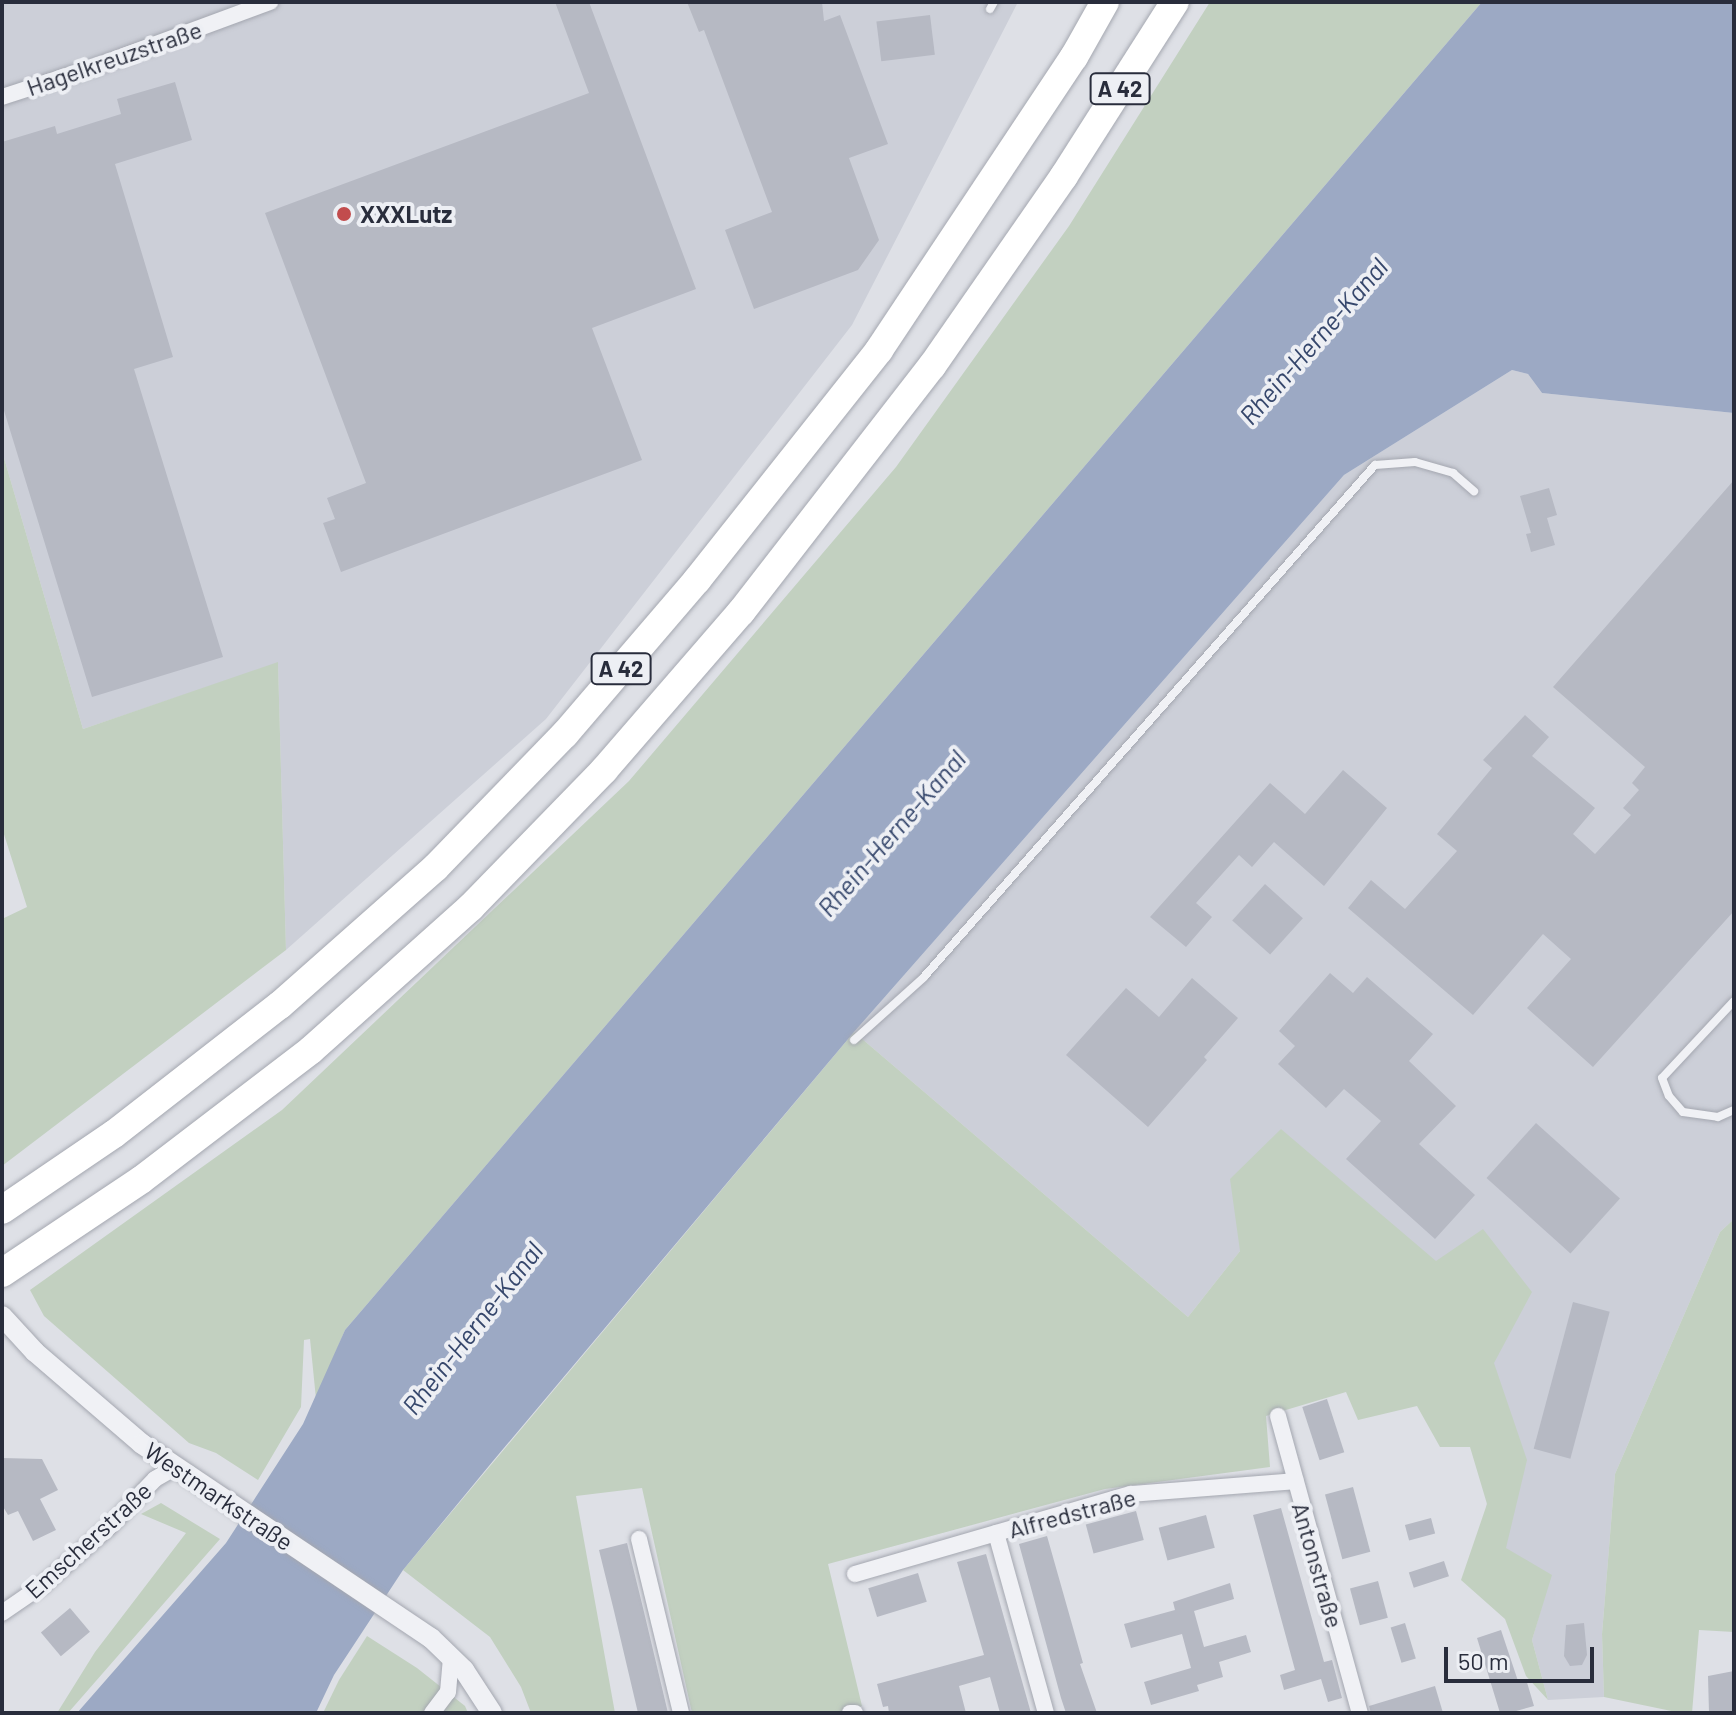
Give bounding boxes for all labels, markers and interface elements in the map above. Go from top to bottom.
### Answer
street label: Hagelkreuzstraße [23,15,205,101]
road number: A 42 [1088,71,1152,107]
place label: XXXLutz [360,200,452,228]
marker: XXXLutz [335,205,353,223]
water label: Rhein-Herne-Kanal [1232,252,1394,430]
road number: A 42 [589,651,653,687]
water label: Rhein-Herne-Kanal [810,744,972,922]
water label: Rhein-Herne-Kanal [395,1236,549,1420]
street label: Westmarkstraße [139,1436,299,1556]
street label: Emscherstraße [19,1476,157,1604]
street label: Alfredstraße [1005,1482,1139,1544]
street label: Antonstraße [1286,1499,1350,1631]
scale bar [1448,1631,1598,1681]
text: 50 m [1458,1646,1509,1675]

